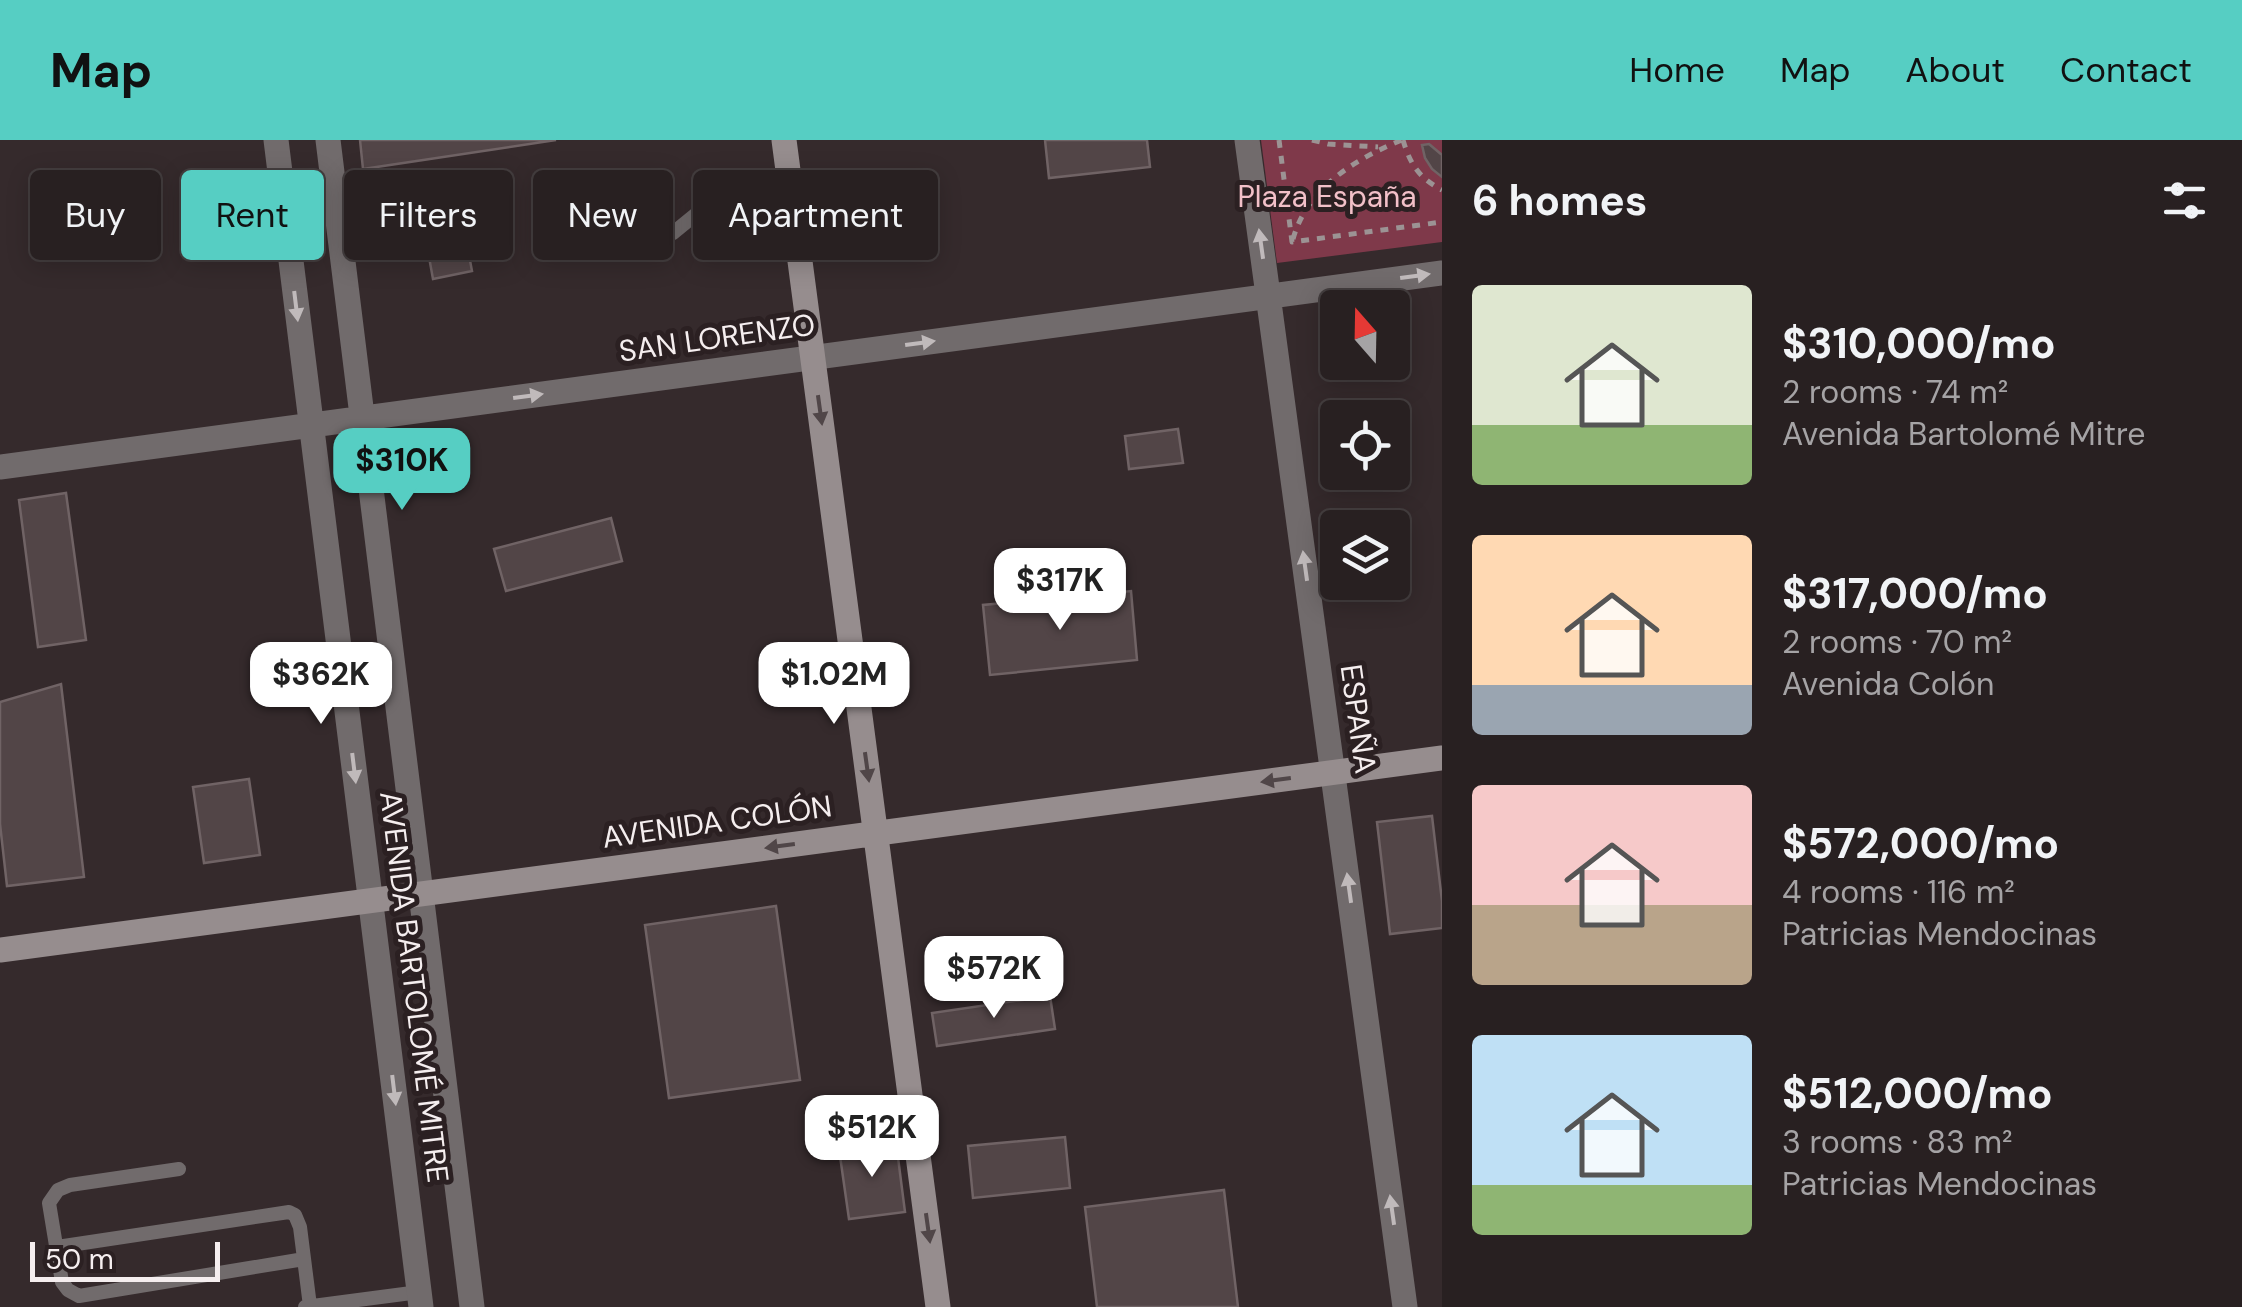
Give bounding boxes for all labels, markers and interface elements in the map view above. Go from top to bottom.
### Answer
text: Map [50,39,152,102]
text: Home [1629,47,1725,93]
text: Map [1780,47,1850,93]
text: About [1905,47,2005,93]
text: Contact [2060,47,2192,93]
chip: Buy [30,170,161,260]
chip: Rent [181,170,324,260]
chip: Filters [344,170,513,260]
chip: New [533,170,673,260]
chip: Apartment [693,170,938,260]
text: 6 homes [1472,173,1647,228]
icon: filters [2157,173,2212,228]
park label: Plaza España [1237,177,1417,216]
one-way arrow [1253,228,1269,260]
one-way arrow [1400,268,1431,284]
north arrow [1320,290,1410,380]
map controls [1320,290,1410,600]
one-way arrow [289,291,305,323]
street label: SAN LORENZO [616,304,817,371]
text: $310,000/mo [1782,316,2056,371]
icon: home [1552,325,1672,445]
one-way arrow [904,335,936,351]
text: 2 rooms · 74 m² [1782,371,2008,413]
one-way arrow [513,388,544,404]
one-way arrow [812,395,828,426]
button: locate [1320,400,1410,490]
text: Avenida Bartolomé Mitre [1782,413,2145,455]
pin: $310K [332,428,472,513]
text: $310K [355,439,449,481]
button: layers [1320,510,1410,600]
pin: $317K [990,548,1130,633]
one-way arrow [1296,550,1312,582]
text: $317K [1016,559,1104,601]
text: $317,000/mo [1782,566,2048,621]
icon: home [1552,575,1672,695]
text: 2 rooms · 70 m² [1782,621,2012,663]
pin: $362K [251,642,391,727]
pin: $1.02M [753,642,915,727]
text: $362K [272,653,370,695]
text: $1.02M [781,653,887,695]
street label: ESPAÑA [1332,662,1385,776]
text: Avenida Colón [1782,663,1994,705]
one-way arrow [346,752,362,784]
one-way arrow [859,752,875,783]
one-way arrow [1260,772,1291,788]
street label: AVENIDA COLÓN [600,786,834,857]
street label: AVENIDA BARTOLOMÉ MITRE [371,789,458,1185]
text: $572,000/mo [1782,816,2059,871]
icon: home [1552,825,1672,945]
one-way arrow [764,838,796,854]
text: 4 rooms · 116 m² [1782,871,2015,913]
one-way arrow [1340,872,1356,904]
text: Patricias Mendocinas [1782,913,2097,955]
pin: $572K [924,936,1064,1021]
text: $572K [946,947,1042,989]
text: $512,000/mo [1782,1066,2053,1121]
one-way arrow [386,1075,402,1107]
icon: home [1552,1075,1672,1195]
pin: $512K [802,1095,942,1180]
text: $512K [827,1106,917,1148]
text: 3 rooms · 83 m² [1782,1121,2013,1163]
text: Patricias Mendocinas [1782,1163,2097,1205]
one-way arrow [1384,1194,1400,1226]
one-way arrow [920,1213,936,1244]
scale bar [30,1237,220,1282]
text: 50 m [45,1241,114,1278]

